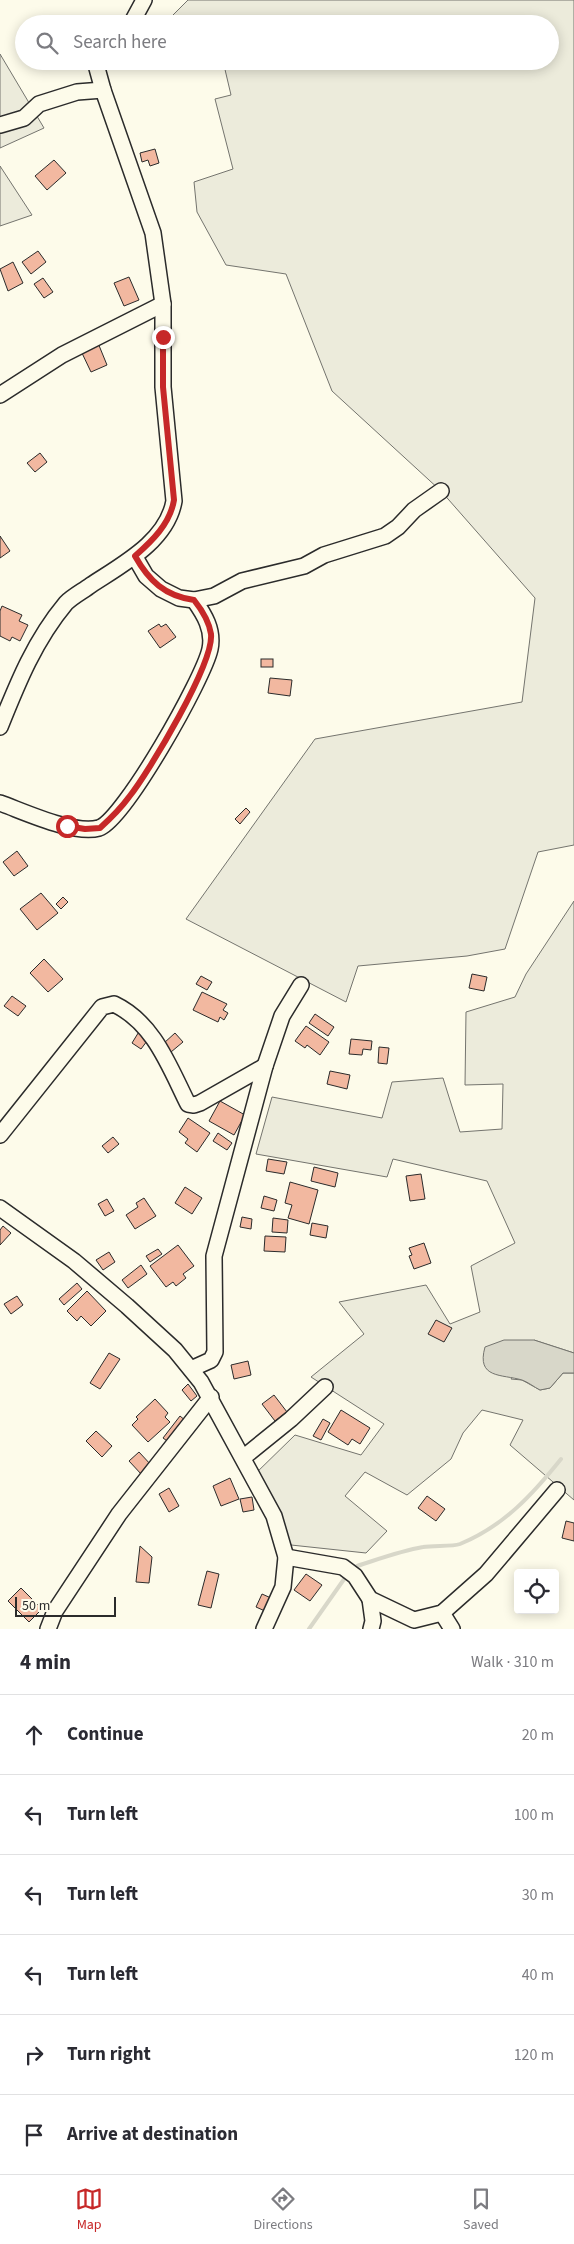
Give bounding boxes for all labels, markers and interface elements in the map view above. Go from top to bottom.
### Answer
search box [15,15,559,70]
icon: search [33,29,61,57]
text: Search here [73,29,167,56]
route end [152,326,175,349]
route start [56,815,79,838]
map controls [514,1569,559,1614]
button: locate [514,1569,559,1614]
scale bar [15,1594,116,1617]
text: 50 m [22,1596,50,1616]
text: 4 min [20,1647,71,1677]
text: Walk · 310 m [471,1651,554,1673]
icon: ahead [20,1721,48,1749]
text: Continue [67,1721,144,1748]
text: 20 m [522,1724,554,1746]
icon: left [20,1801,48,1829]
text: Turn left [67,1801,138,1828]
text: 100 m [514,1804,554,1826]
icon: left [20,1881,48,1909]
text: Turn left [67,1881,138,1908]
text: 30 m [522,1884,554,1906]
icon: left [20,1961,48,1989]
text: Turn left [67,1961,138,1988]
text: 40 m [522,1964,554,1986]
icon: right [20,2041,48,2069]
text: Turn right [67,2041,151,2068]
text: 120 m [514,2044,554,2066]
icon: arrive [20,2121,48,2149]
text: Arrive at destination [67,2121,238,2148]
tab: Map [75,2185,103,2235]
tab: Directions [253,2185,313,2235]
tab: Saved [463,2185,499,2235]

